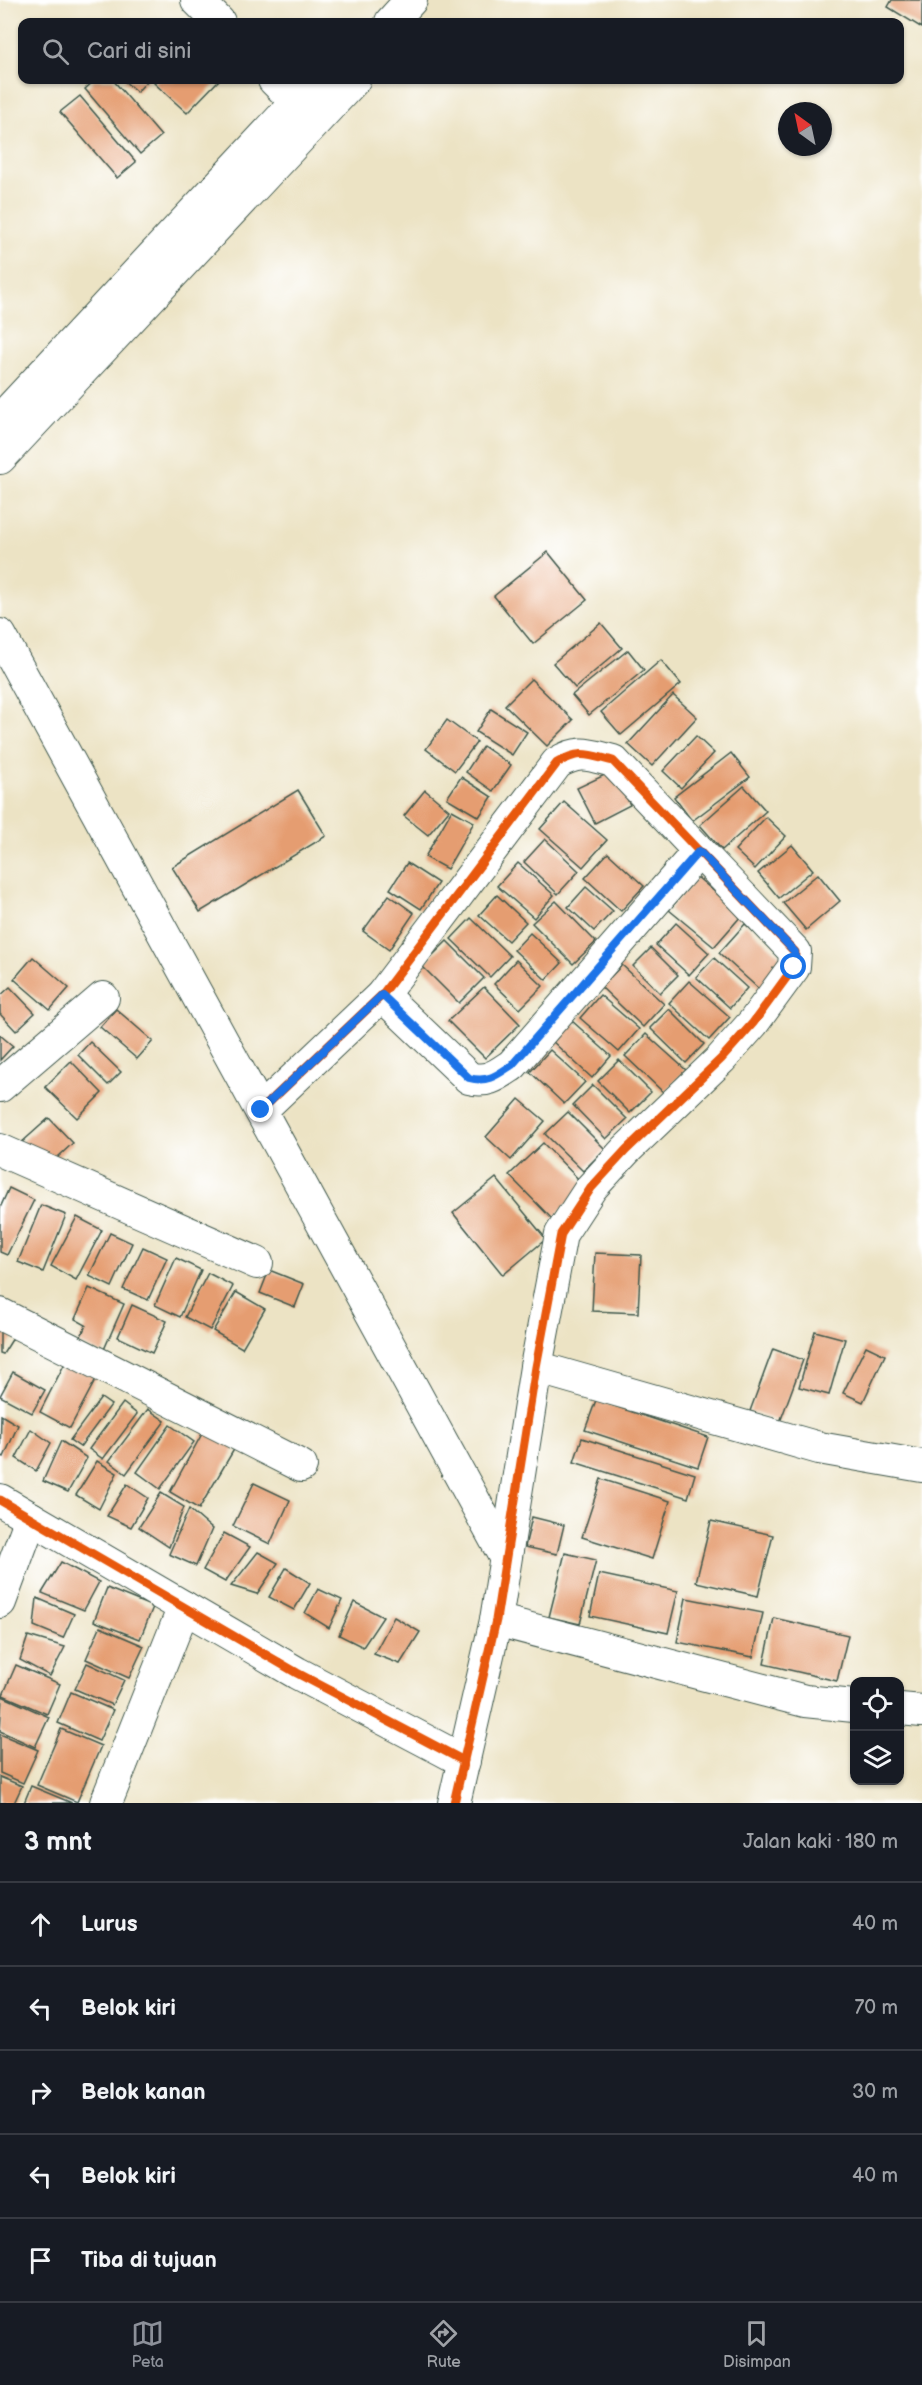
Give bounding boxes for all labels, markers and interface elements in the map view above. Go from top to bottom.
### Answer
search box [18,18,904,84]
icon: search [39,35,72,68]
text: Cari di sini [87,38,191,65]
north arrow [778,102,832,156]
route start [780,953,806,979]
route end [247,1096,273,1122]
map controls [850,1677,904,1785]
button: locate [850,1677,904,1731]
button: layers [850,1731,904,1785]
text: 3 mnt [24,1827,92,1858]
text: Jalan kaki · 180 m [743,1830,898,1854]
icon: ahead [24,1908,57,1941]
text: Lurus [81,1911,137,1938]
text: 40 m [852,1912,898,1936]
icon: left [24,1992,57,2025]
text: Belok kiri [81,1995,176,2022]
text: 70 m [854,1996,898,2020]
icon: right [24,2076,57,2109]
text: Belok kanan [81,2079,206,2106]
text: 30 m [852,2080,898,2104]
icon: left [24,2160,57,2193]
text: Belok kiri [81,2163,176,2190]
text: 40 m [852,2164,898,2188]
icon: arrive [24,2244,57,2277]
text: Tiba di tujuan [81,2247,217,2274]
tab: Peta [131,2317,164,2372]
tab: Rute [427,2317,461,2372]
tab: Disimpan [723,2317,791,2372]

